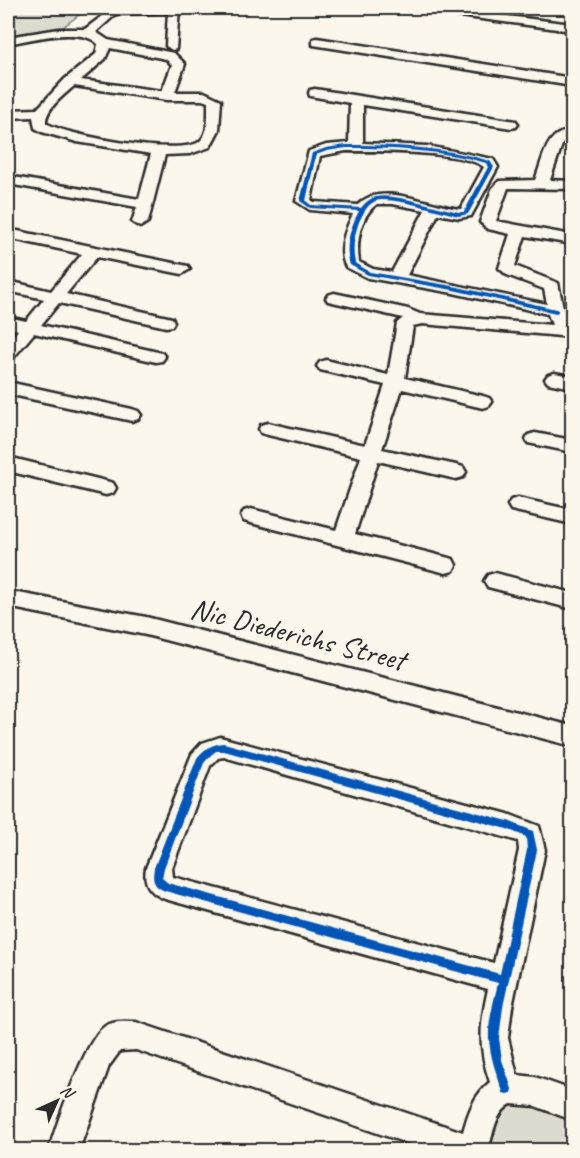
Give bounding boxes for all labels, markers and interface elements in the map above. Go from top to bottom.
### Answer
street label: Nic Diederichs Street [187,589,413,680]
north arrow [27,1071,87,1131]
text: N [56,1081,80,1104]

